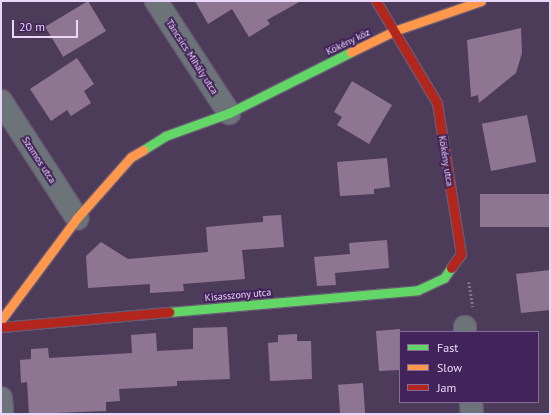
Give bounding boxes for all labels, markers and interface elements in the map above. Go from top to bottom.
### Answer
scale bar [14,12,80,38]
street label: Táncsics Mihály utca [163,17,221,97]
text: 20 m [19,19,45,34]
street label: Kökény köz [324,26,372,58]
street label: Szamos utca [19,134,59,186]
street label: Kökény utca [436,135,456,187]
street label: Kisasszony utca [204,286,272,304]
legend [399,331,539,403]
text: Fast [437,340,458,355]
text: Slow [437,360,462,375]
text: Jam [437,380,456,395]

